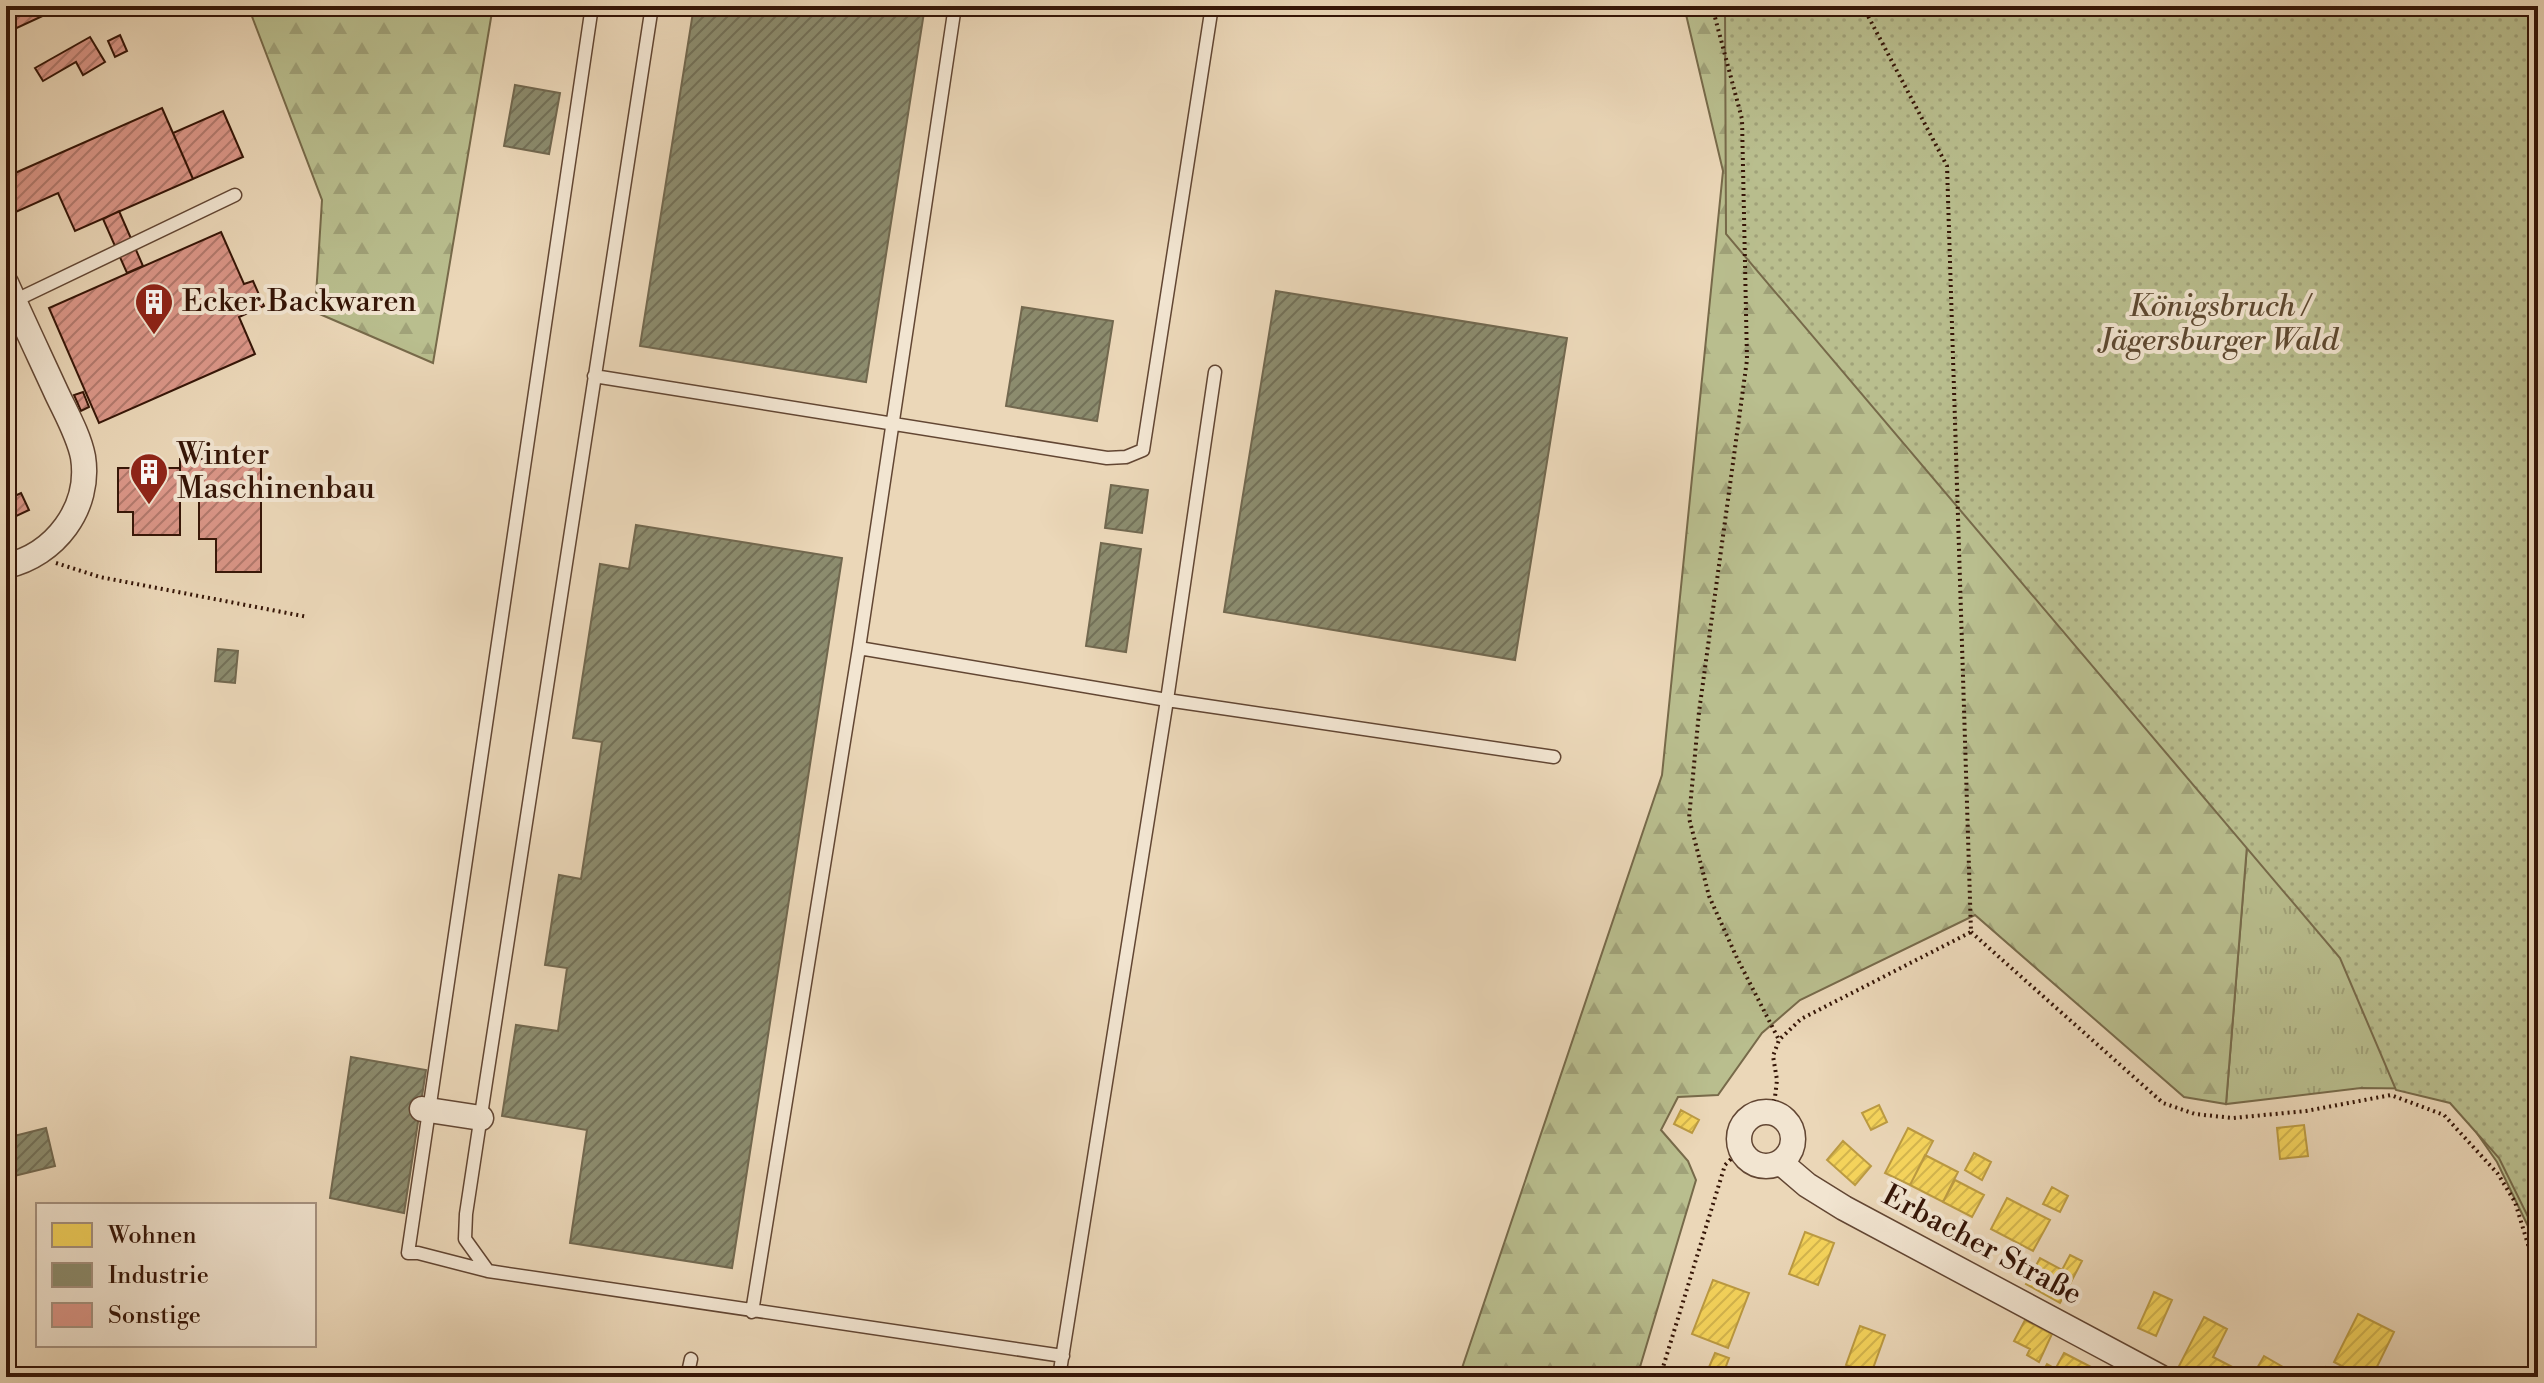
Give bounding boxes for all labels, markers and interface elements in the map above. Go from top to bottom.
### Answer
building icon: Ecker Backwaren [133,281,175,336]
place label: Ecker Backwaren [182,283,417,321]
park label: Königsbruch / Jägersburger Wald [2097,288,2339,360]
place label: Winter Maschinenbau [176,436,375,508]
building icon: Winter Maschinenbau [128,451,170,506]
street label: Erbacher Straße [1876,1176,2088,1314]
legend [36,1203,316,1347]
text: Wohnen [107,1221,197,1251]
text: Industrie [108,1261,209,1291]
text: Sonstige [108,1301,201,1331]

